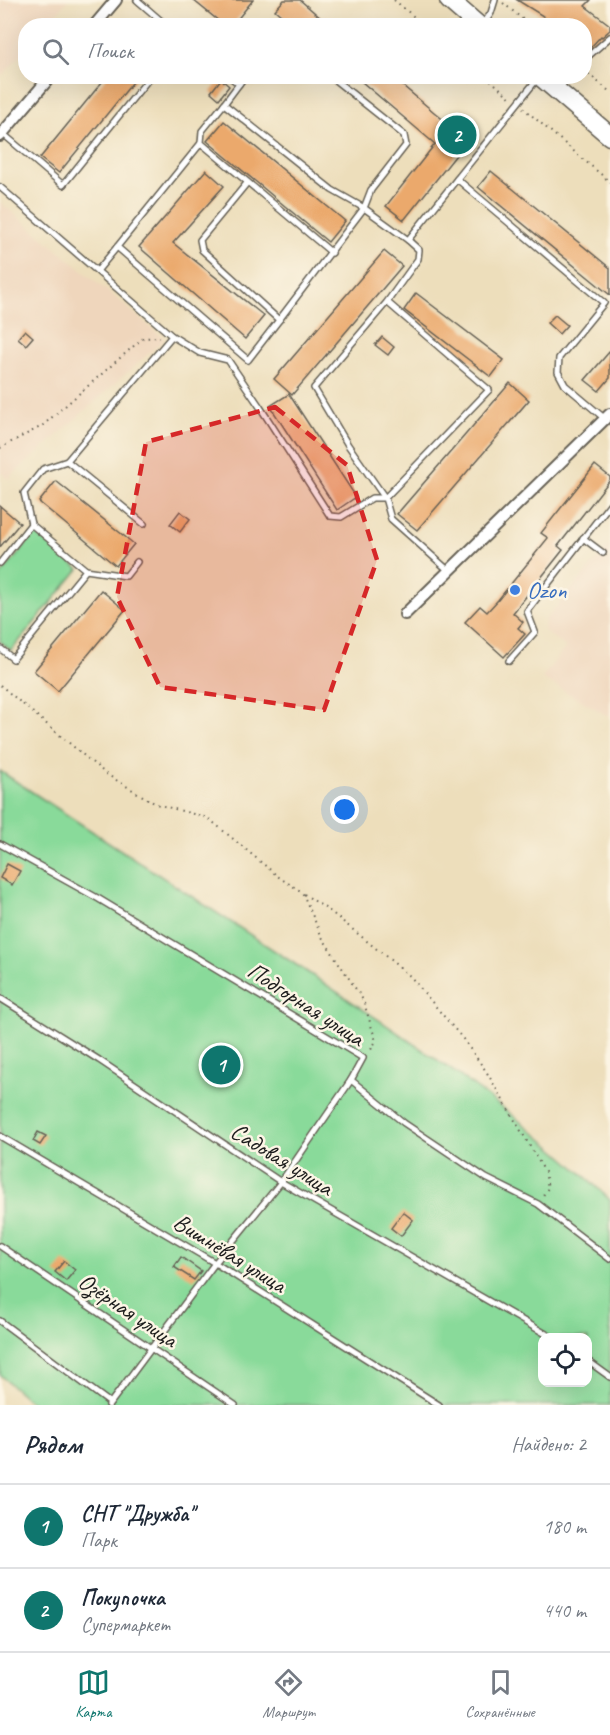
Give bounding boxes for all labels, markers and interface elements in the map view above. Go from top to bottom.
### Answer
search box [18,18,592,84]
icon: search [39,35,72,68]
text: Поиск [87,37,133,65]
pin: 2 [438,112,476,158]
place label: Ozon [527,575,567,605]
marker: Ozon [508,583,522,597]
your location [330,795,359,824]
street label: Подгорная улица [242,955,371,1054]
pin: 1 [202,1042,240,1088]
street label: Садовая улица [225,1116,340,1203]
street label: Вишнёвая улица [168,1207,293,1300]
street label: Озёрная улица [72,1266,184,1356]
map controls [538,1333,592,1387]
button: locate [538,1333,592,1387]
text: Рядом [24,1428,82,1461]
text: Найдено: 2 [511,1432,586,1457]
text: СНТ "Дружба" [81,1500,194,1528]
text: 1 [39,1514,48,1539]
text: 180 m [543,1514,586,1539]
text: Парк [81,1528,117,1553]
text: Покупочка [81,1584,165,1612]
text: 2 [39,1598,48,1623]
text: 440 m [543,1598,586,1623]
text: Супермаркет [81,1612,170,1637]
tab: Карта [75,1666,112,1722]
tab: Маршрут [262,1666,315,1722]
tab: Сохранённые [465,1666,535,1722]

